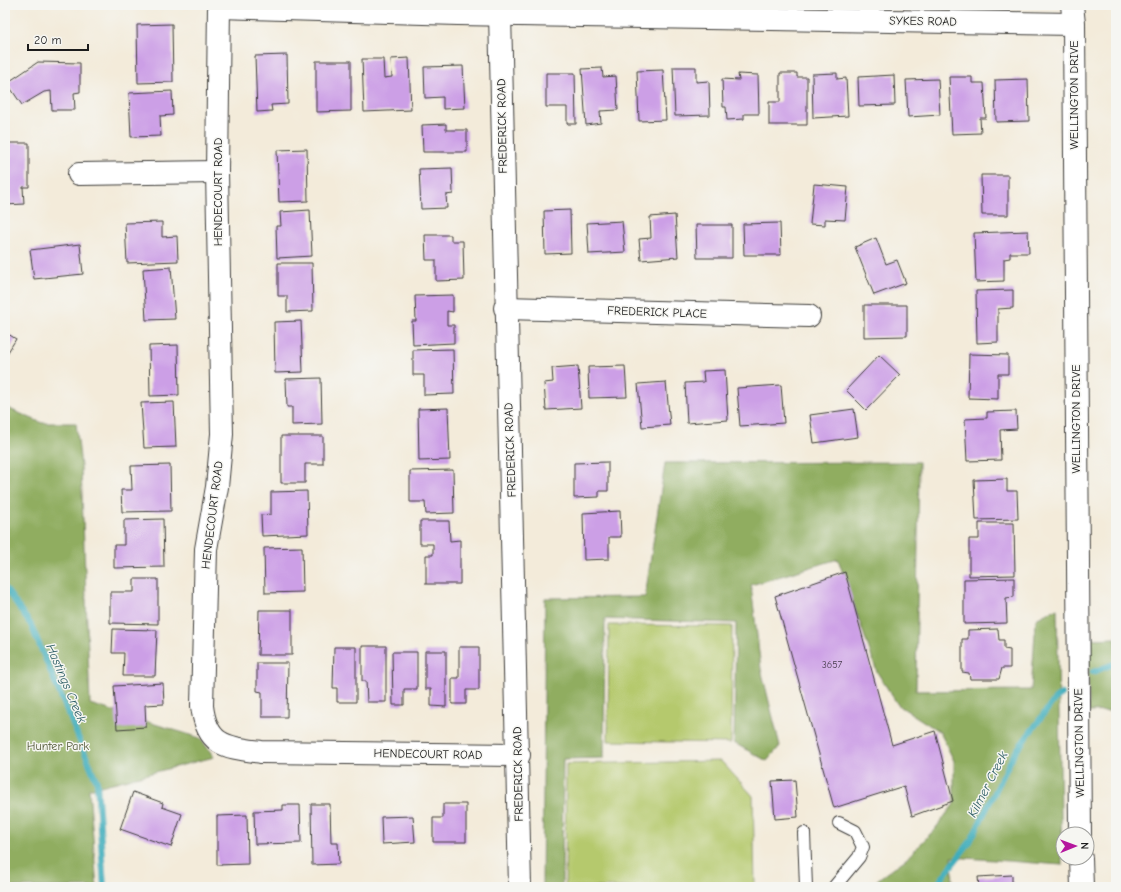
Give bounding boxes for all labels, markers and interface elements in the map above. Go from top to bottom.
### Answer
street label: SYKES ROAD [889,13,957,29]
scale bar [28,26,88,52]
text: 20 m [34,33,62,47]
street label: WELLINGTON DRIVE [1067,40,1081,150]
street label: FREDERICK ROAD [494,78,510,174]
street label: HENDECOURT ROAD [211,138,225,246]
street label: FREDERICK PLACE [607,303,707,321]
street label: WELLINGTON DRIVE [1069,364,1083,474]
street label: FREDERICK ROAD [501,402,519,498]
street label: HENDECOURT ROAD [198,460,226,570]
water label: Hastings Creek [43,641,90,726]
house number: 3657 [822,659,843,671]
street label: WELLINGTON DRIVE [1071,688,1087,798]
street label: FREDERICK ROAD [510,726,526,822]
park label: Hunter Park [27,739,89,753]
street label: HENDECOURT ROAD [374,746,482,762]
water label: Kilmer Creek [964,748,1011,820]
north arrow [1055,826,1095,866]
text: N [1078,842,1091,850]

